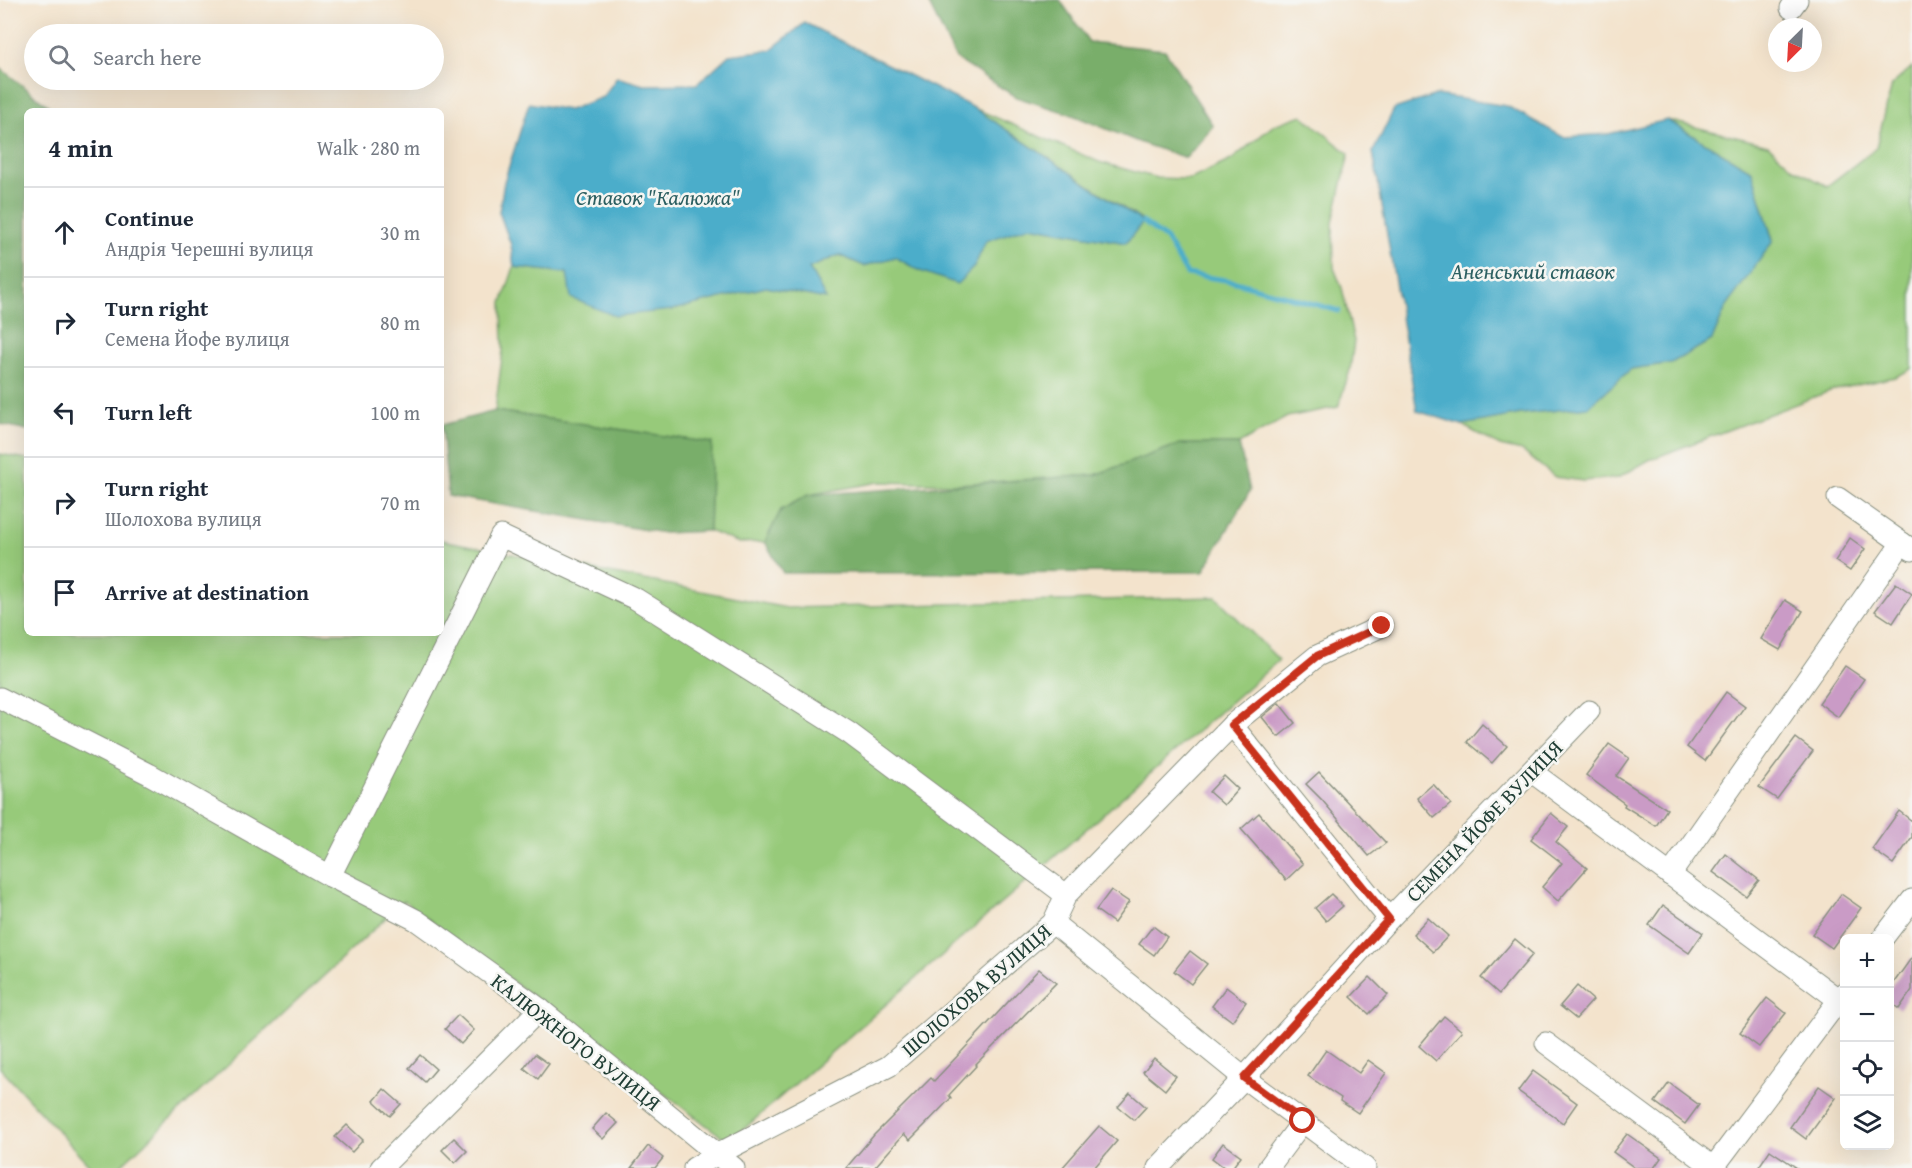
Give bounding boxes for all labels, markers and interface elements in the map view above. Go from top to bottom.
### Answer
north arrow [1768,18,1822,72]
search box [24,24,444,90]
icon: search [45,41,78,74]
text: Search here [93,41,202,73]
text: 4 min [48,128,113,167]
text: Walk · 280 m [317,133,420,162]
water label: Ставок "Калюжа" [576,181,740,213]
text: Continue [105,202,194,234]
icon: ahead [48,216,81,249]
text: 30 m [380,218,420,247]
text: Андрія Черешні вулиця [105,234,313,263]
water label: Аненський ставок [1450,255,1615,287]
text: Turn right [105,292,208,324]
icon: right [48,306,81,339]
text: 80 m [380,308,420,337]
text: Семена Йофе вулиця [105,324,290,353]
icon: left [48,396,81,429]
text: Turn left [105,396,192,428]
text: 100 m [370,398,420,427]
text: Turn right [105,472,208,504]
icon: right [48,486,81,519]
text: 70 m [380,488,420,517]
text: Шолохова вулиця [105,504,262,533]
icon: arrive [48,576,81,609]
text: Arrive at destination [105,576,309,608]
route end [1368,612,1394,638]
street label: СЕМЕНА ЙОФЕ ВУЛИЦЯ [1398,733,1570,909]
street label: ШОЛОХОВА ВУЛИЦЯ [894,916,1058,1064]
map controls [1840,934,1894,1150]
button: + [1840,934,1894,988]
street label: КАЛЮЖНОГО ВУЛИЦЯ [485,966,667,1118]
button: − [1840,988,1894,1042]
button: locate [1840,1042,1894,1096]
button: layers [1840,1096,1894,1150]
route start [1289,1107,1315,1133]

